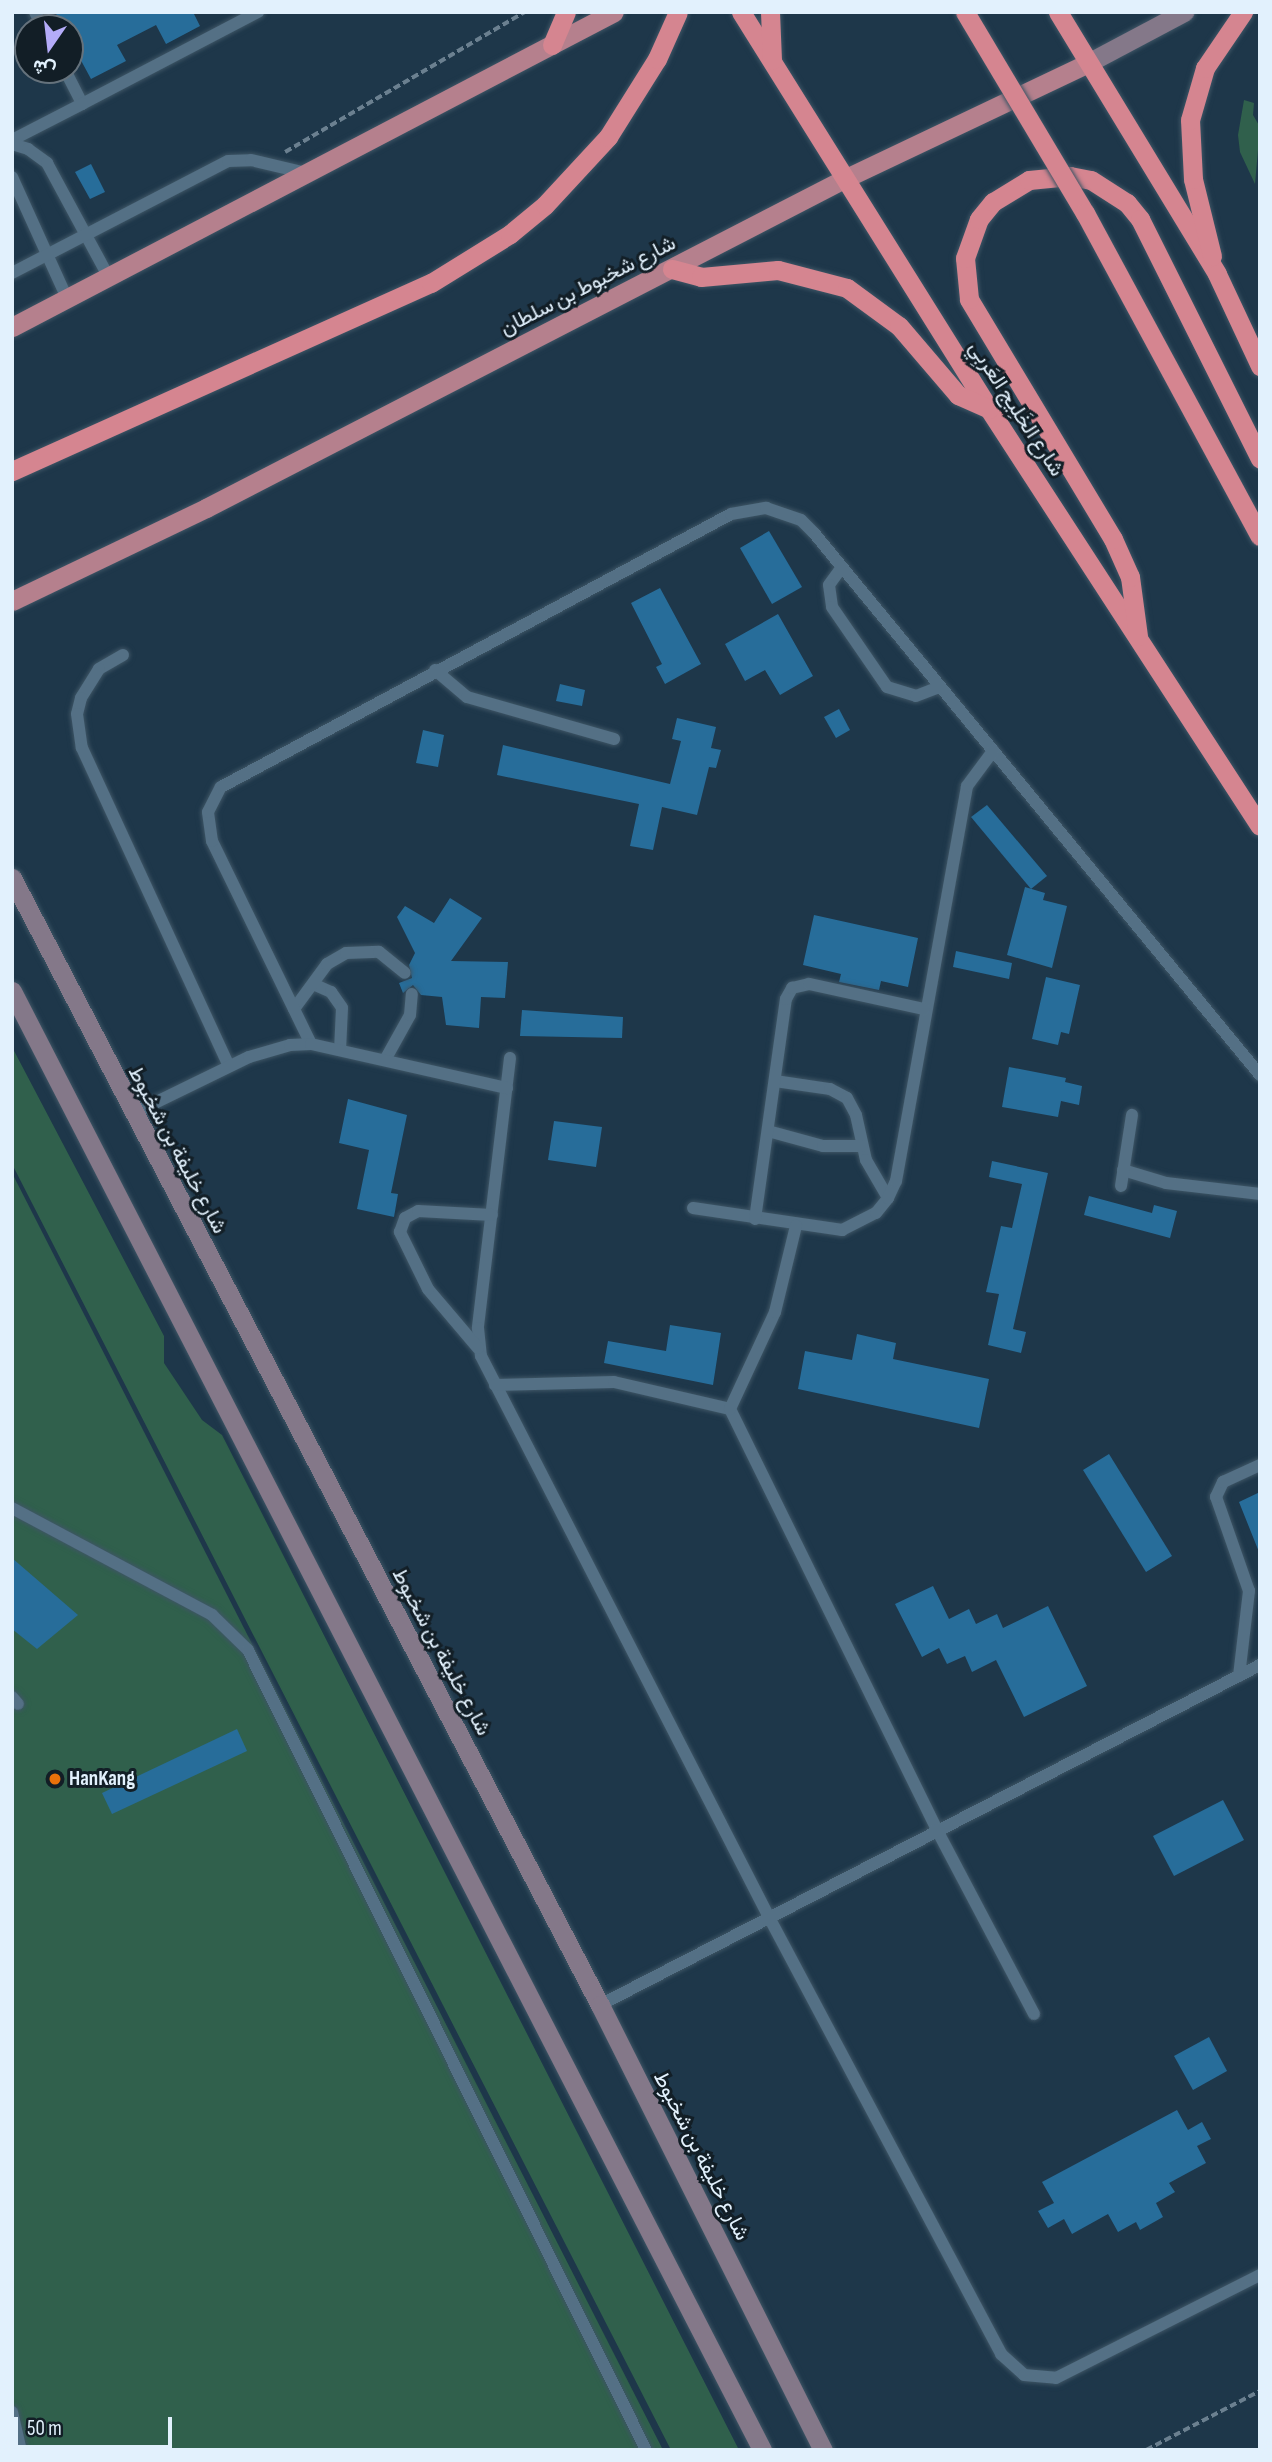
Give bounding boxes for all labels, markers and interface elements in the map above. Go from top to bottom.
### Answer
north arrow [14,14,84,84]
text: ش [30,54,58,82]
street label: شارع شخبوط بن سلطان [496,231,680,341]
street label: شارع الخَلِيج العَربِي [963,337,1069,481]
street label: شارع خليفة بن شخبوط [122,1062,232,1238]
street label: شارع خليفة بن شخبوط [386,1564,496,1740]
place label: HanKang [69,1766,135,1792]
marker: HanKang [47,1771,63,1787]
street label: شارع خليفة بن شخبوط [647,2067,755,2245]
scale bar [18,2402,175,2446]
text: 50 m [27,2416,62,2441]

